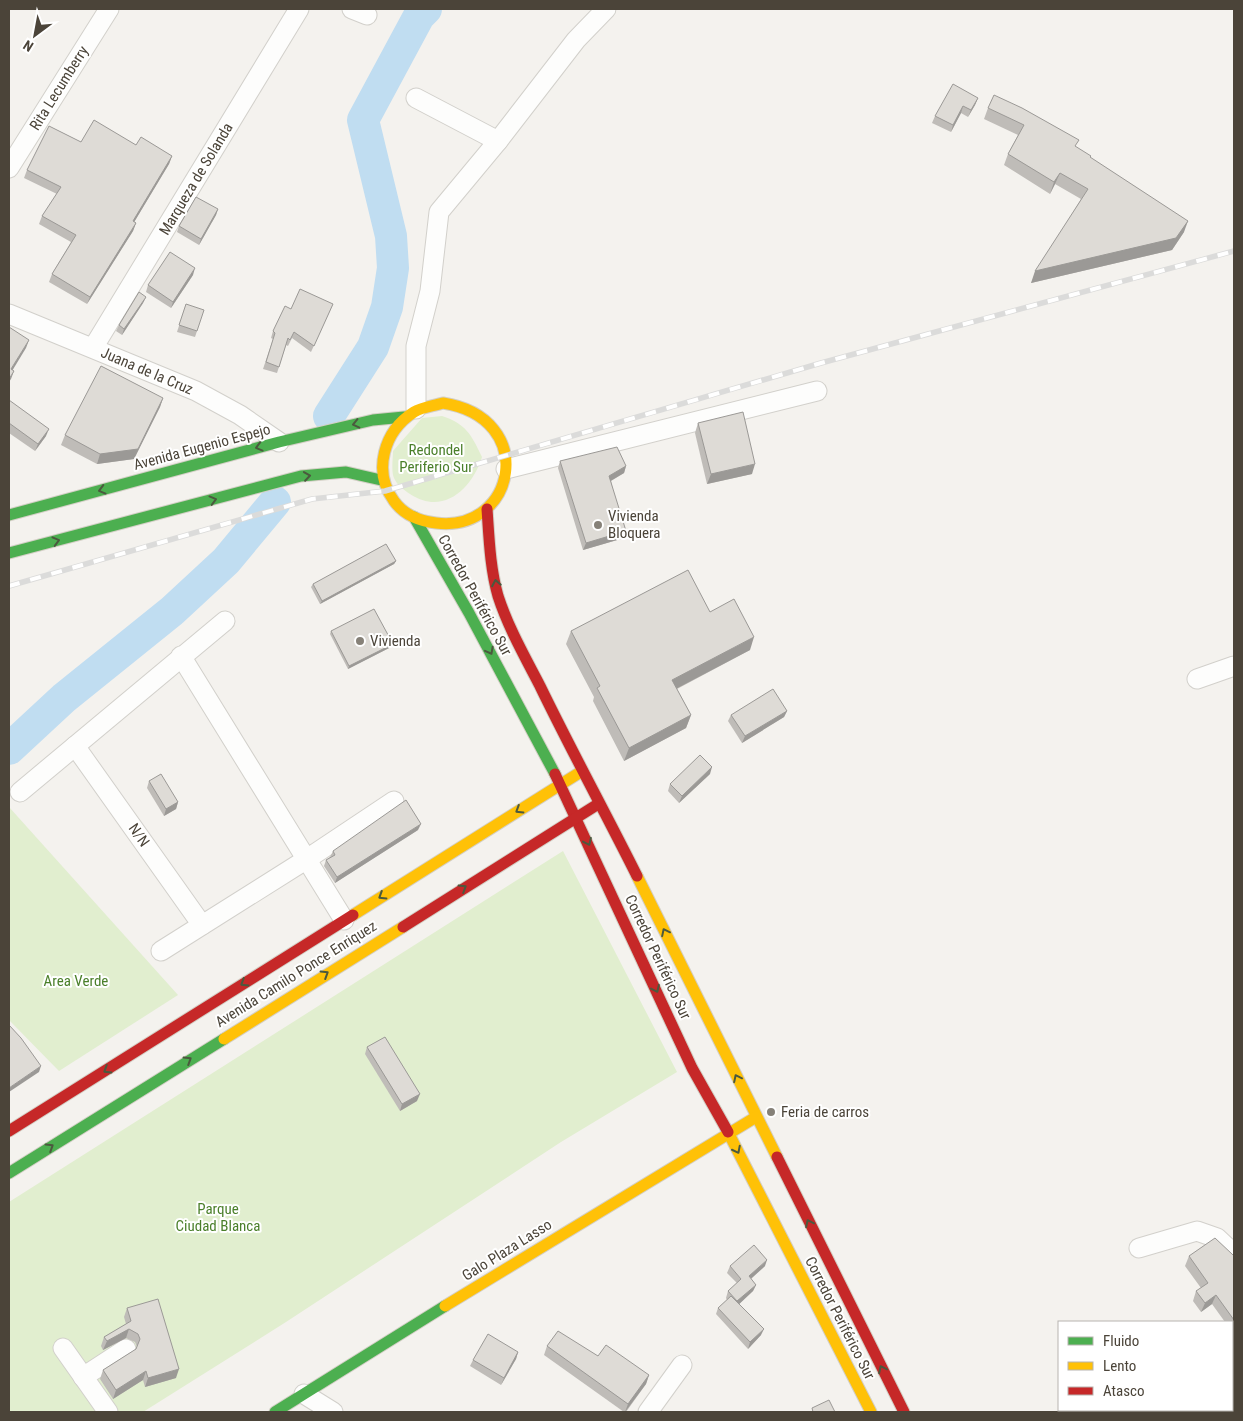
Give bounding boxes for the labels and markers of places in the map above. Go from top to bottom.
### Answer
place label: Vivienda Bloquera [608,507,660,542]
marker: Vivienda Bloquera [592,519,604,531]
place label: Vivienda [370,632,421,650]
marker: Vivienda [354,635,366,647]
place label: Feria de carros [781,1103,869,1121]
marker: Feria de carros [765,1106,777,1118]

